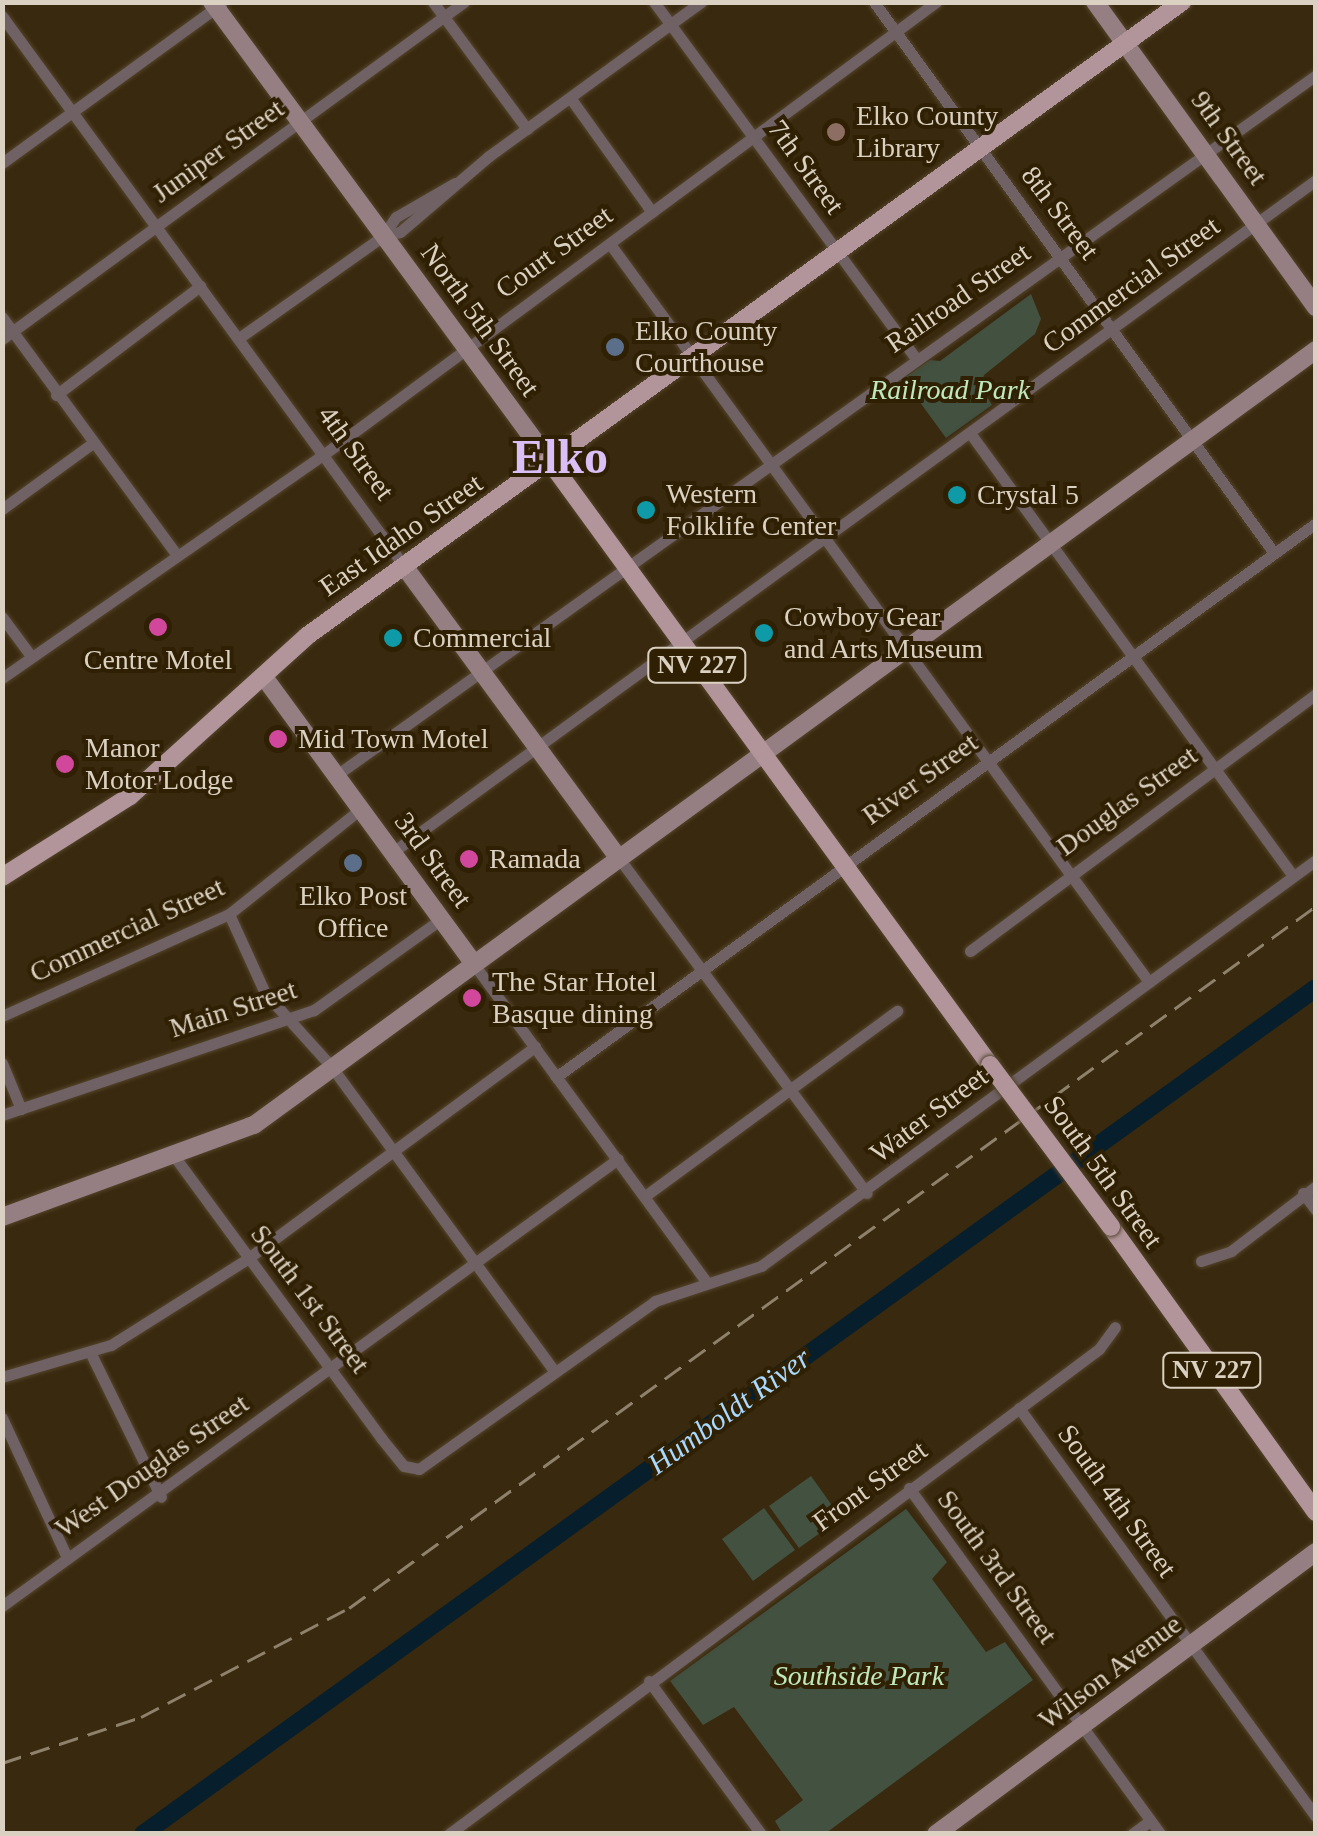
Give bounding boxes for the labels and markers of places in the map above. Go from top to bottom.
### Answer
place label: Elko County Library [856,99,998,165]
marker: Elko County Library [825,121,847,143]
place label: Elko County Courthouse [635,314,777,380]
marker: Elko County Courthouse [604,336,626,358]
place label: Western Folklife Center [666,477,836,543]
place label: Crystal 5 [977,478,1079,512]
marker: Crystal 5 [946,484,968,506]
marker: Western Folklife Center [635,499,657,521]
place label: Cowboy Gear and Arts Museum [784,600,985,666]
marker: Centre Motel [147,616,169,638]
place label: Commercial [413,621,551,655]
marker: Cowboy Gear and Arts Museum [753,622,775,644]
marker: Commercial [382,627,404,649]
place label: Centre Motel [84,643,232,677]
place label: Mid Town Motel [298,722,489,756]
marker: Mid Town Motel [267,728,289,750]
place label: Manor Motor Lodge [85,731,234,797]
marker: Manor Motor Lodge [54,753,76,775]
place label: Ramada [489,842,581,876]
marker: Ramada [458,848,480,870]
marker: Elko Post Office [342,852,364,874]
place label: Elko Post Office [299,879,407,945]
place label: The Star Hotel Basque dining [492,965,657,1031]
marker: The Star Hotel Basque dining [461,987,483,1009]

